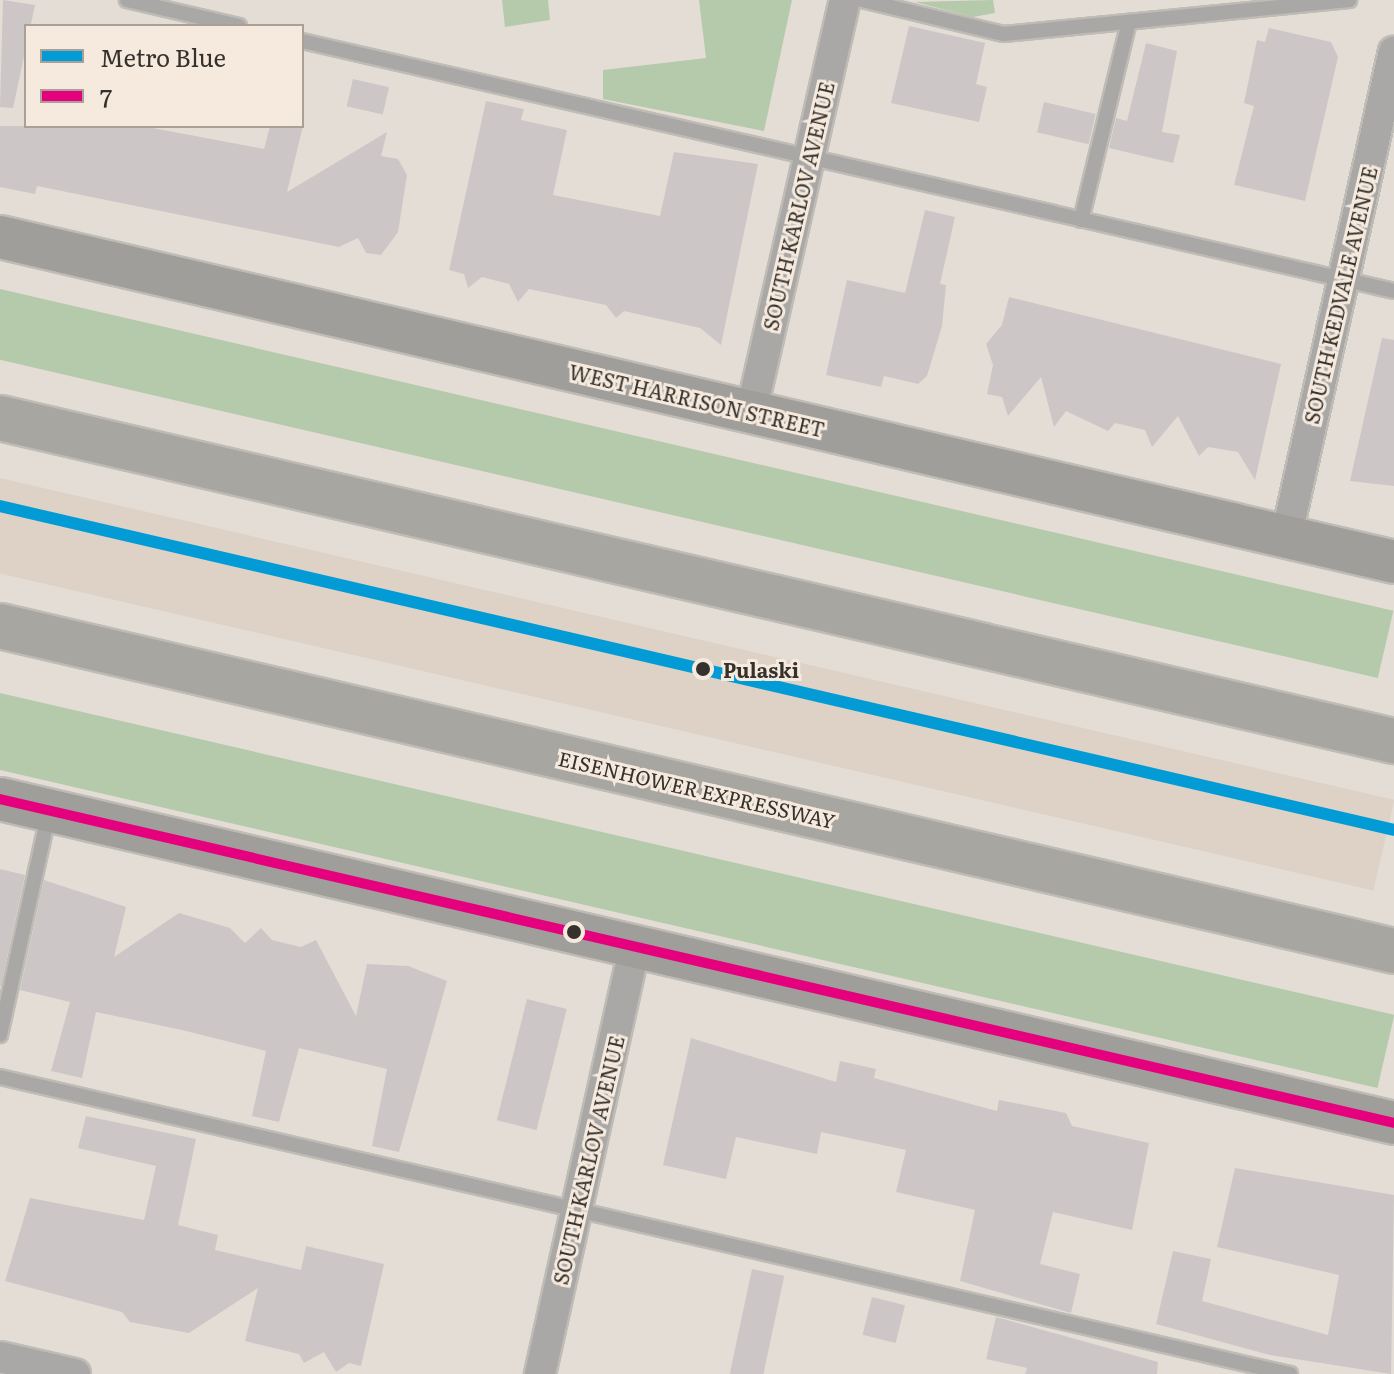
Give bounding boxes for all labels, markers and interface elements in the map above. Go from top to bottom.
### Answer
legend [24,24,304,128]
text: Metro Blue [100,39,226,74]
text: 7 [100,79,112,114]
street label: SOUTH KARLOV AVENUE [758,79,838,333]
street label: SOUTH KEDVALE AVENUE [1299,164,1381,426]
street label: WEST HARRISON STREET [567,359,827,441]
marker: Pulaski [690,656,716,682]
place label: Pulaski [723,657,799,681]
street label: EISENHOWER EXPRESSWAY [556,745,838,833]
unlabelled marker [566,924,582,940]
street label: SOUTH KARLOV AVENUE [548,1033,628,1287]

